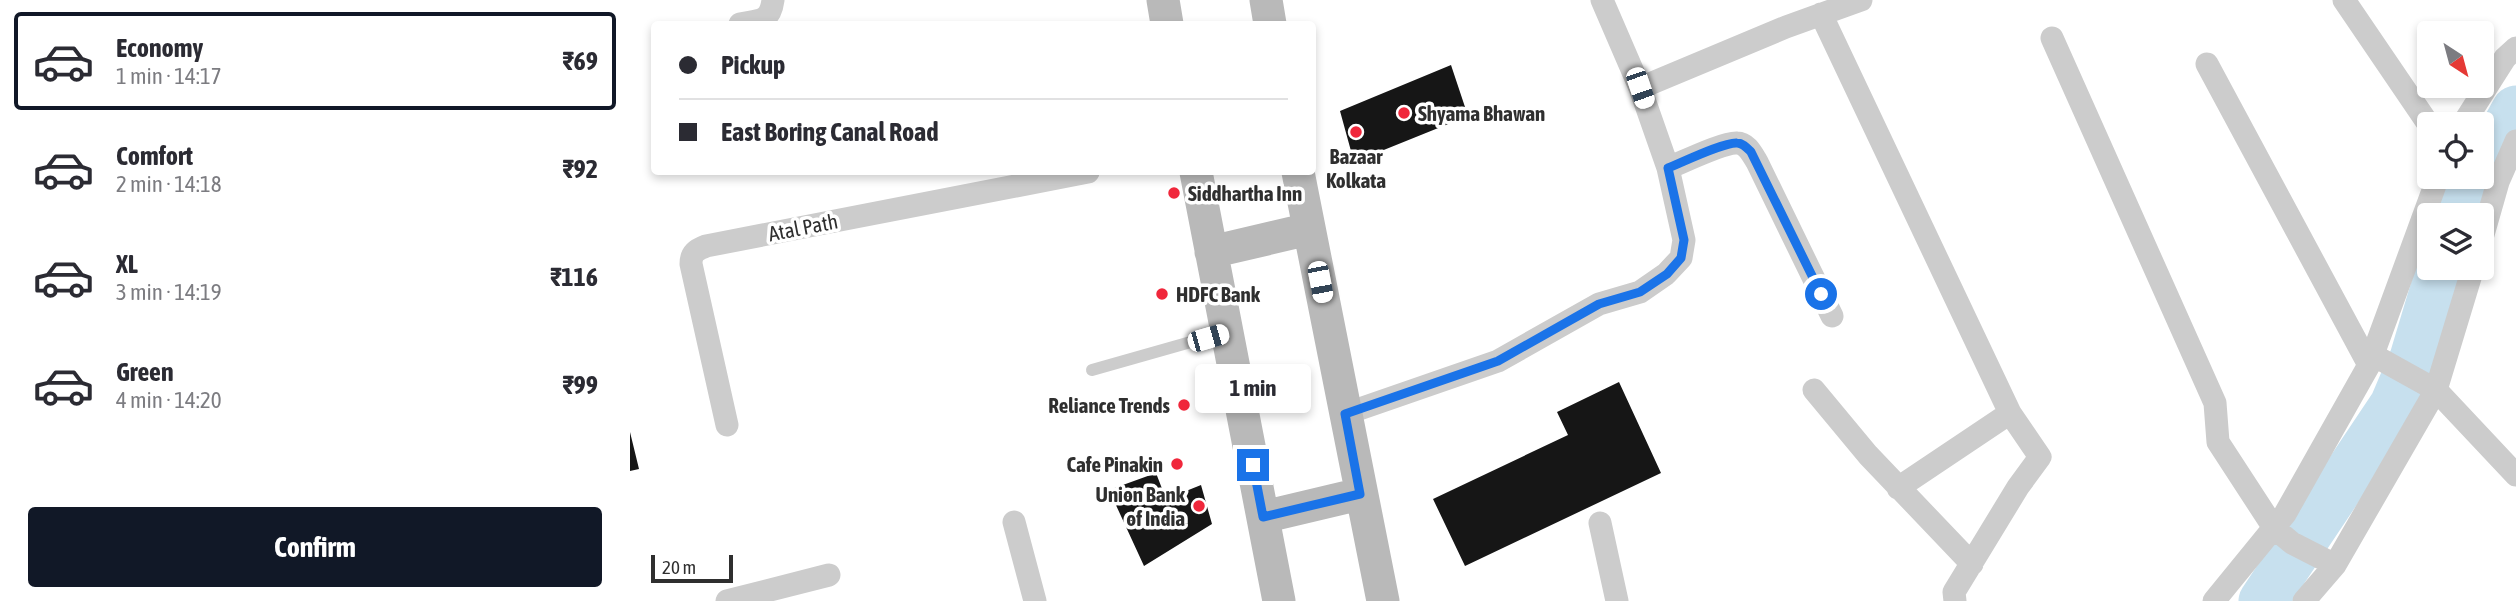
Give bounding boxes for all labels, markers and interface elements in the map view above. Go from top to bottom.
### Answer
north arrow [2417,21,2494,98]
map controls [2417,21,2494,280]
icon: car [32,30,95,93]
text: Economy [116,33,203,63]
text: ₹69 [562,46,598,76]
text: Pickup [721,50,785,80]
text: 1 min · 14:17 [116,63,222,89]
car [1624,65,1657,111]
place label: Shyama Bhawan [1418,101,1545,125]
marker: Shyama Bhawan [1396,105,1412,121]
button: locate [2417,112,2494,189]
text: East Boring Canal Road [721,117,939,147]
marker: Bazaar Kolkata [1348,124,1364,140]
icon: car [32,138,95,201]
text: Comfort [116,141,193,171]
place label: Bazaar Kolkata [1326,144,1386,192]
text: ₹92 [562,154,598,184]
text: 2 min · 14:18 [116,171,222,197]
place label: Siddhartha Inn [1188,181,1302,205]
marker: Siddhartha Inn [1166,185,1182,201]
button: layers [2417,203,2494,280]
street label: Atal Path [766,209,840,245]
icon: car [32,246,95,309]
text: XL [116,249,138,279]
car [1306,259,1335,305]
text: ₹116 [550,262,598,292]
route start [1805,278,1837,310]
text: 3 min · 14:19 [116,279,222,305]
place label: HDFC Bank [1176,282,1261,306]
marker: HDFC Bank [1154,286,1170,302]
car [1185,322,1232,354]
icon: car [32,354,95,417]
text: Green [116,357,174,387]
callout: 1 min [1195,364,1311,412]
text: ₹99 [562,370,598,400]
text: 1 min [1230,375,1276,401]
text: 4 min · 14:20 [116,387,222,413]
place label: Reliance Trends [1048,393,1171,417]
marker: Reliance Trends [1176,397,1192,413]
route end [1237,449,1269,481]
place label: Cafe Pinakin [1067,452,1163,476]
marker: Cafe Pinakin [1169,456,1185,472]
place label: Union Bank of India [1096,482,1186,530]
marker: Union Bank of India [1191,498,1207,514]
button: Confirm [28,507,602,587]
scale bar [651,552,733,584]
text: 20 m [662,556,696,578]

